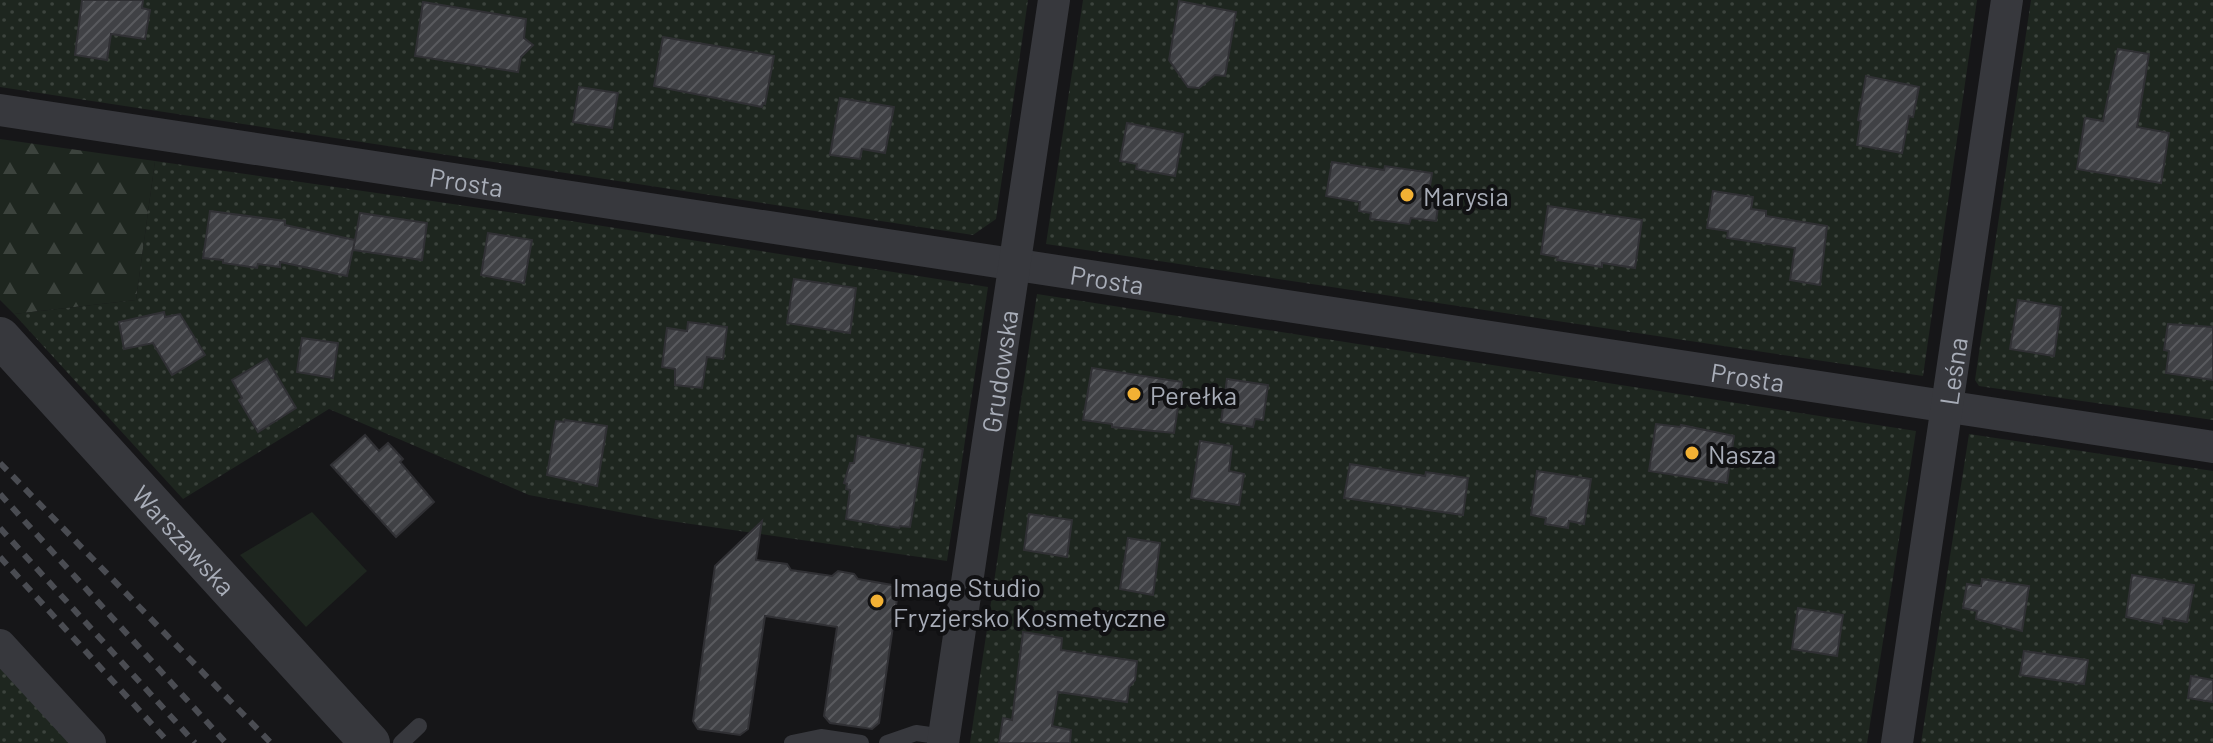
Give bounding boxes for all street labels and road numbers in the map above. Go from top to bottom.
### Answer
street label: Prosta [428,160,506,202]
street label: Prosta [1068,258,1146,300]
street label: Grudowska [974,308,1023,435]
street label: Leśna [1932,335,1972,407]
street label: Prosta [1709,355,1787,397]
street label: Warszawska [127,478,243,601]

